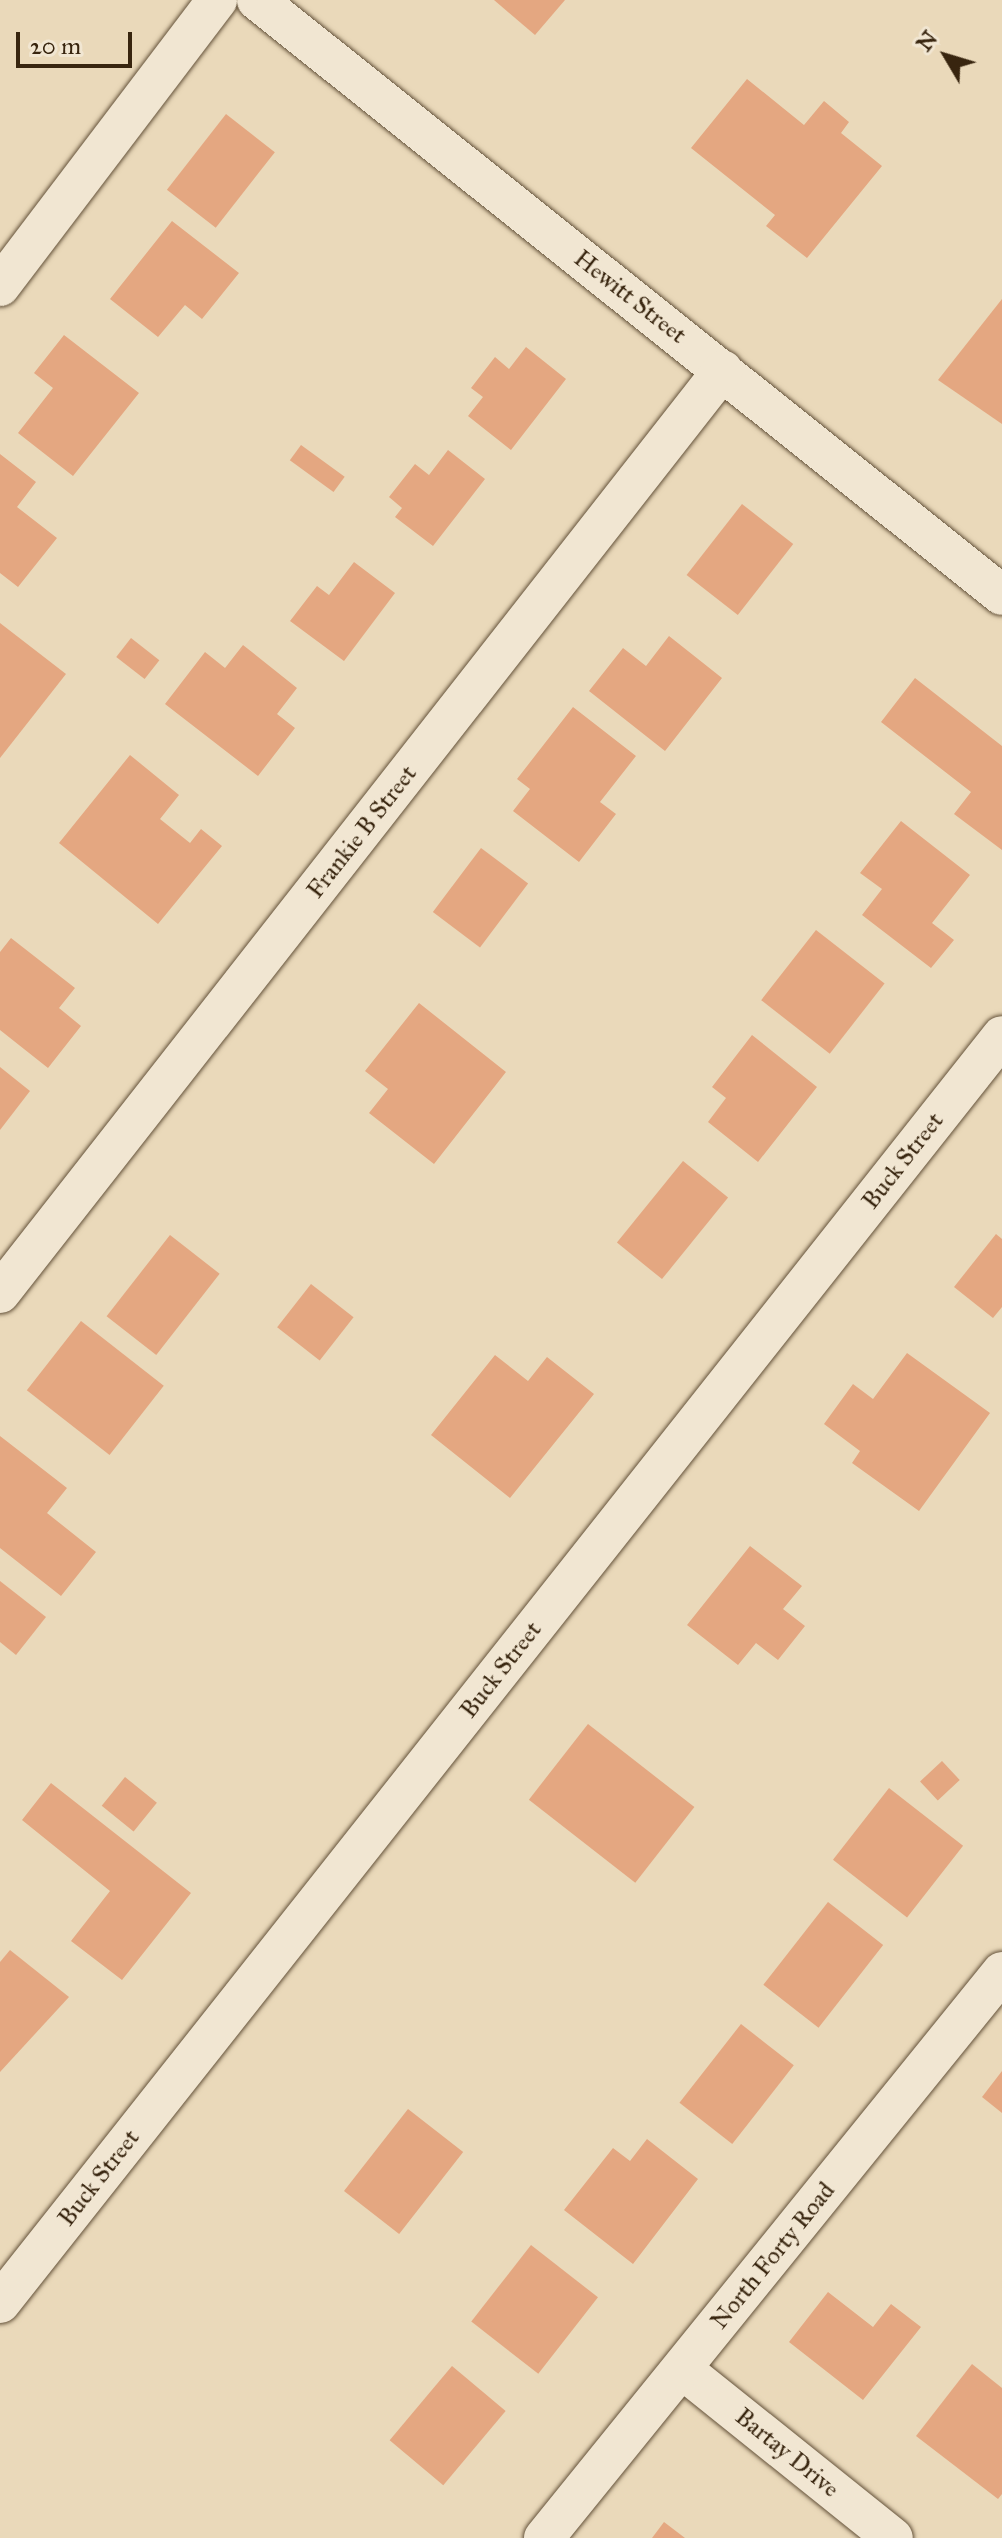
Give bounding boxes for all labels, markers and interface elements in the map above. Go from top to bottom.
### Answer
scale bar [20,16,136,66]
north arrow [906,16,986,96]
text: N [910,25,943,57]
text: 20 m [30,31,81,61]
street label: Hewitt Street [568,244,692,350]
street label: Frankie B Street [301,760,423,904]
street label: Buck Street [856,1107,950,1215]
street label: Buck Street [454,1616,548,1724]
street label: Buck Street [52,2124,146,2232]
street label: North Forty Road [705,2177,841,2335]
street label: Bartay Drive [729,2402,845,2504]

